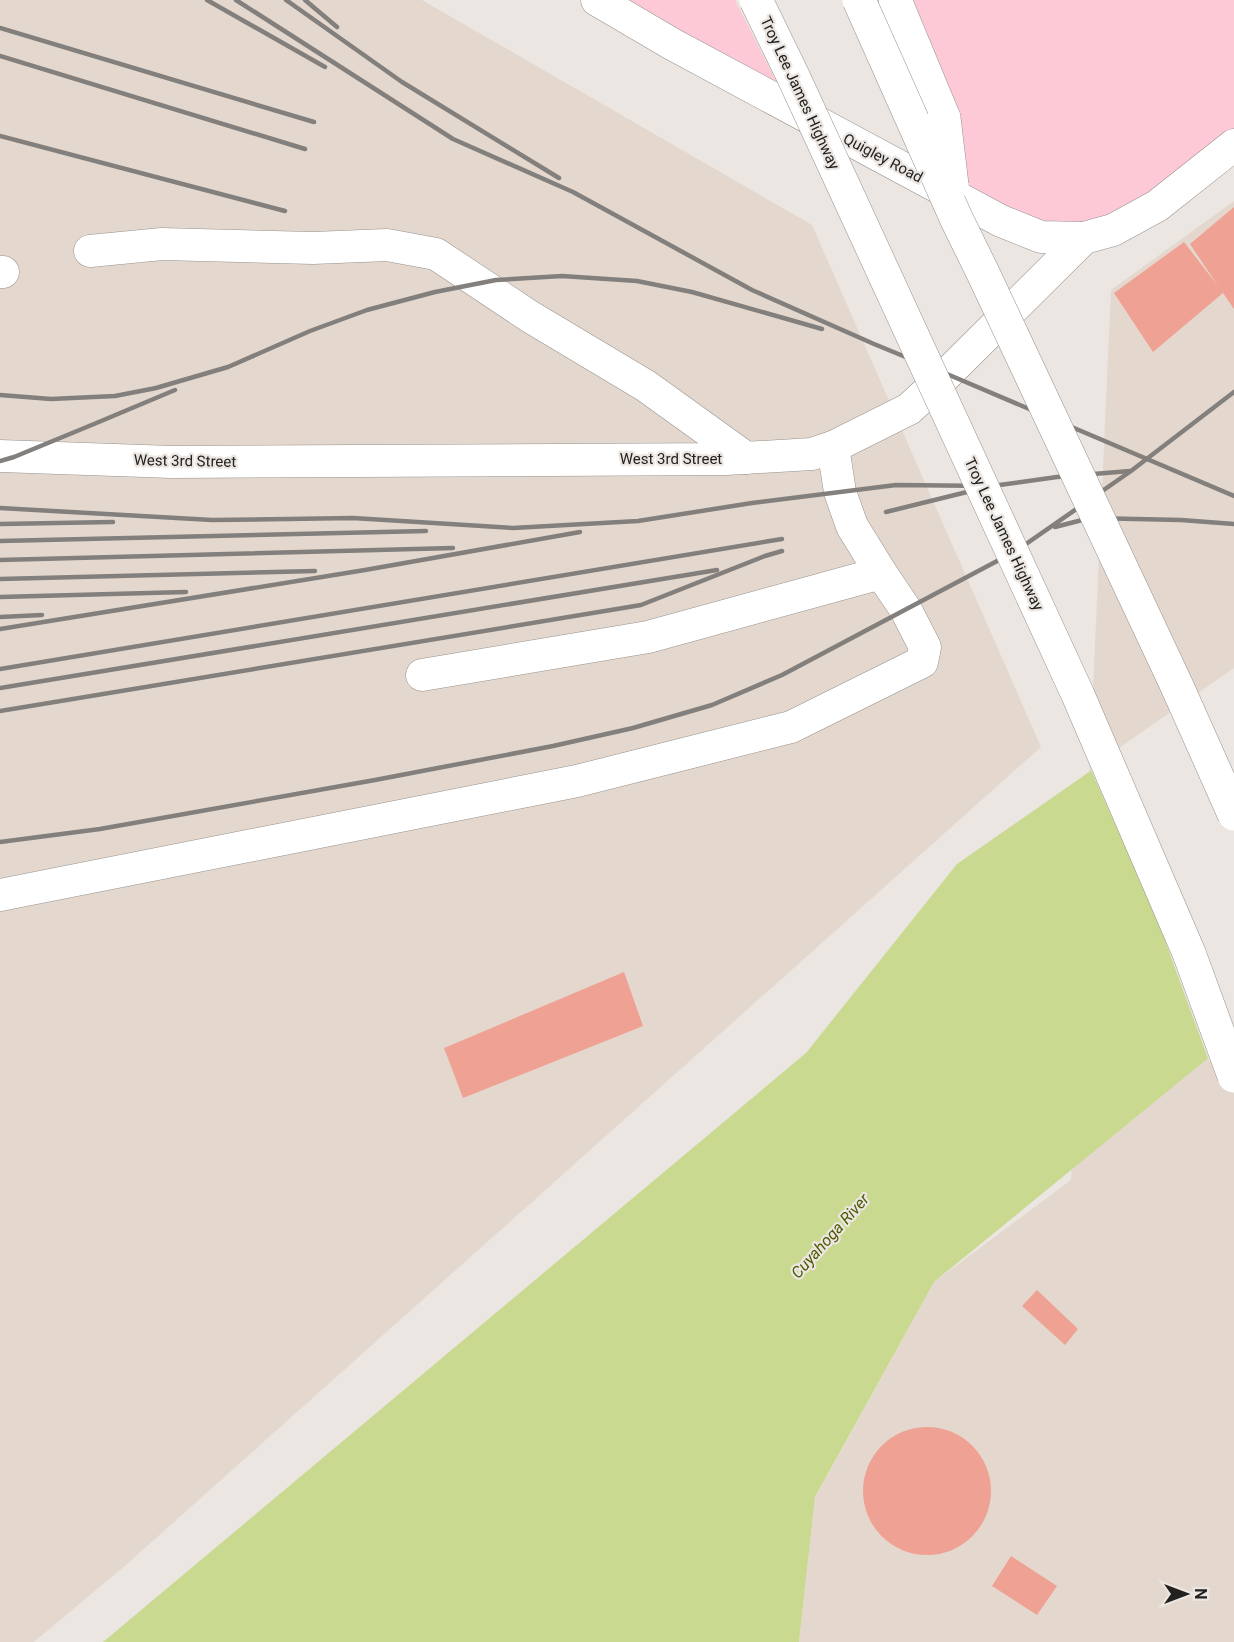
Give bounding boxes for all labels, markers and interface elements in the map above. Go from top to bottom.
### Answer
street label: Troy Lee James Highway [757,14,843,172]
street label: Quigley Road [840,130,926,186]
street label: West 3rd Street [620,450,722,468]
street label: West 3rd Street [134,451,237,471]
street label: Troy Lee James Highway [961,455,1047,613]
water label: Cuyahoga River [787,1189,873,1282]
north arrow [1156,1564,1216,1624]
text: N [1191,1588,1210,1600]

